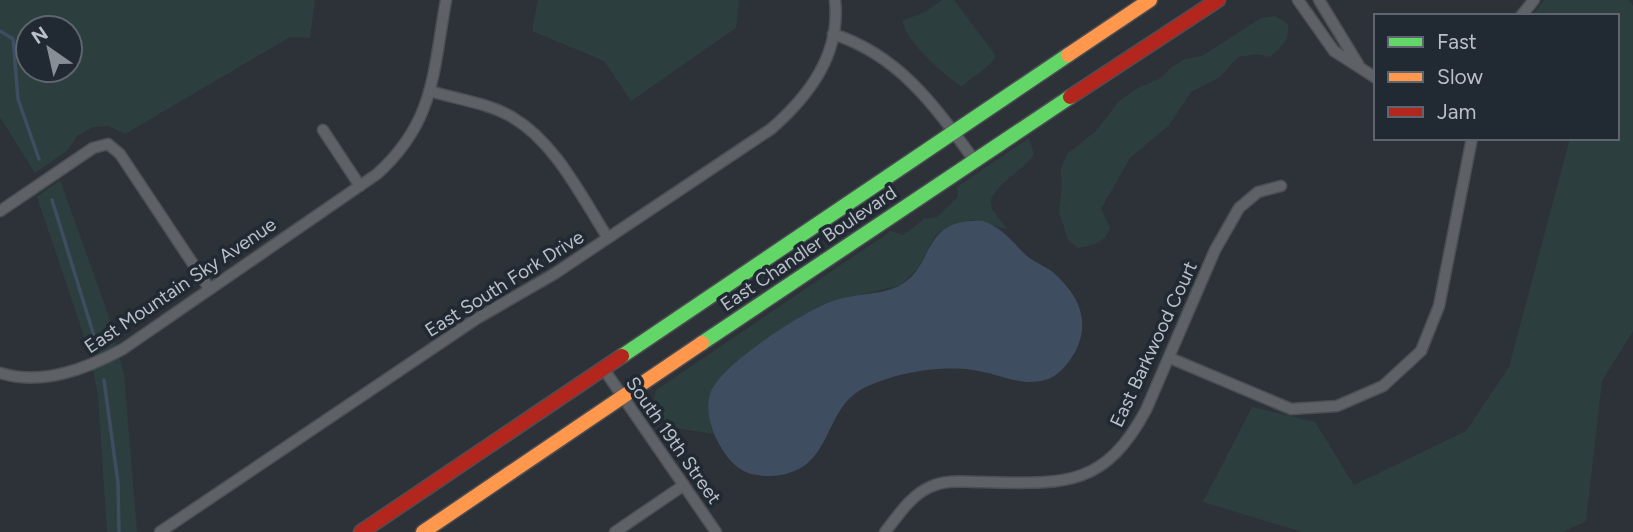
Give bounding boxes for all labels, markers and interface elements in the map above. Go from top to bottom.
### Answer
north arrow [14,14,84,84]
legend [1374,14,1619,140]
text: N [27,22,52,49]
text: Fast [1437,29,1477,54]
text: Slow [1437,64,1483,89]
text: Jam [1437,99,1476,124]
street label: East Chandler Boulevard [716,181,901,316]
street label: East Mountain Sky Avenue [80,213,281,358]
street label: East South Fork Drive [421,225,588,342]
street label: East Barkwood Court [1105,258,1202,431]
street label: South 19th Street [621,372,726,508]

